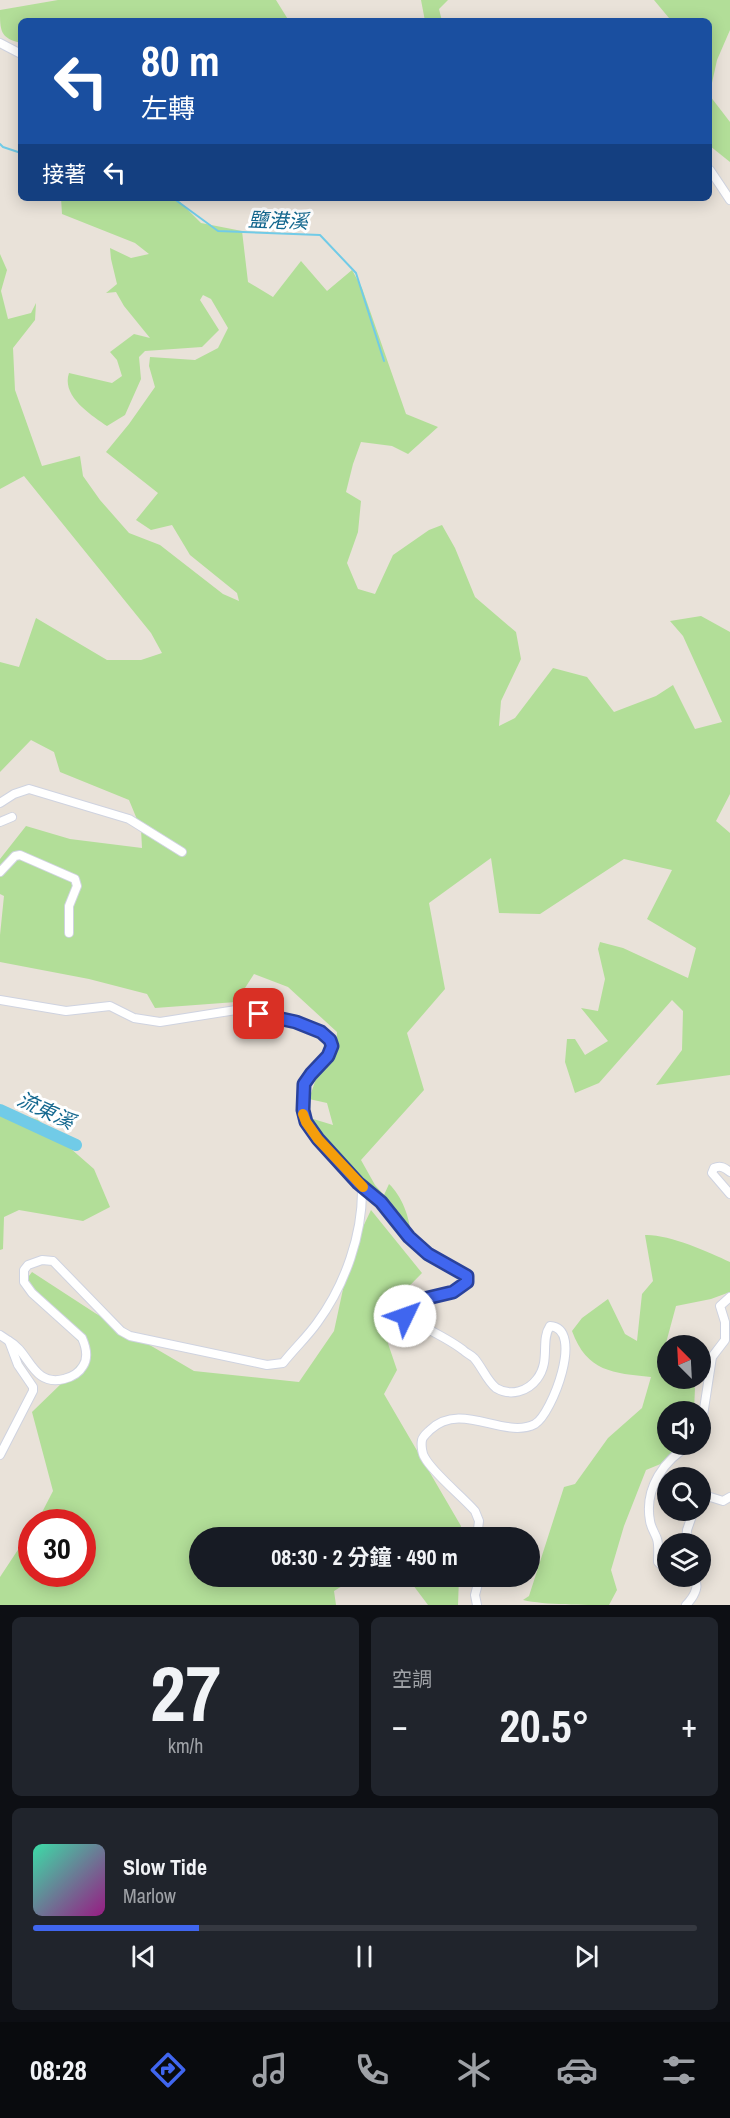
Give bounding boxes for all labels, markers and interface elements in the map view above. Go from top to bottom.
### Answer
text: 80 m [141,33,220,89]
icon: left [42,42,120,120]
text: 左轉 [141,90,195,126]
icon: left [98,156,131,189]
text: 接著 [42,159,86,189]
water label: 鹽港溪 [248,205,311,235]
pin [233,988,284,1039]
icon: arrive [242,997,275,1030]
water label: 流東溪 [13,1085,82,1136]
position arrow [373,1284,437,1348]
north arrow [657,1335,711,1389]
map controls [657,1335,711,1587]
button: sound [657,1401,711,1455]
button: search [657,1467,711,1521]
speed limit sign: 30 [18,1509,96,1587]
button: layers [657,1533,711,1587]
text: 08:30 · 2 分鐘 · 490 m [271,1542,458,1572]
text: 27 [150,1640,221,1745]
text: 空調 [392,1665,432,1692]
text: 20.5° [500,1695,589,1756]
text: − [392,1703,408,1747]
text: + [681,1703,697,1747]
text: km/h [168,1732,203,1759]
text: Slow Tide [123,1852,207,1882]
text: Marlow [123,1882,176,1909]
icon: previous [127,1940,160,1973]
icon: pause [348,1940,381,1973]
icon: next [570,1940,603,1973]
icon: directions [147,2049,189,2091]
icon: music [249,2049,291,2091]
icon: phone [351,2049,393,2091]
icon: climate [453,2049,495,2091]
icon: car [556,2049,598,2091]
icon: filters [658,2049,700,2091]
text: 08:28 [30,2052,87,2088]

